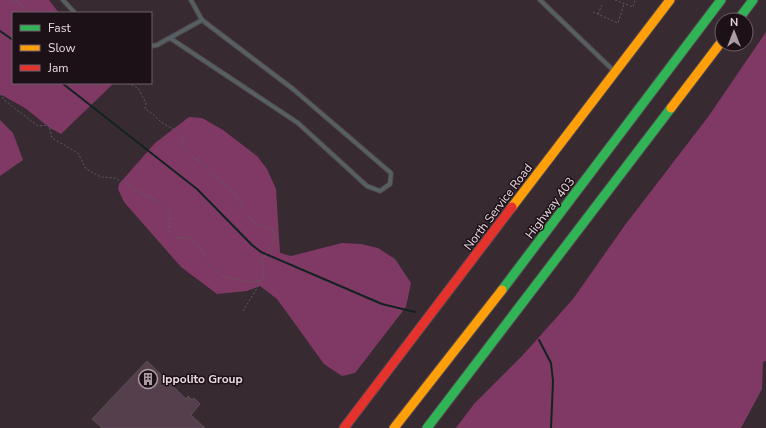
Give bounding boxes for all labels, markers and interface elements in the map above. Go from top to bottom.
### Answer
legend [12,12,152,84]
north arrow [714,12,754,52]
text: N [730,15,738,30]
text: Fast [48,20,71,36]
text: Slow [48,40,76,56]
text: Jam [47,60,69,76]
street label: North Service Road [460,160,536,254]
street label: Highway 403 [522,174,578,242]
building icon: Ippolito Group [137,368,159,390]
place label: Ippolito Group [162,371,243,387]

